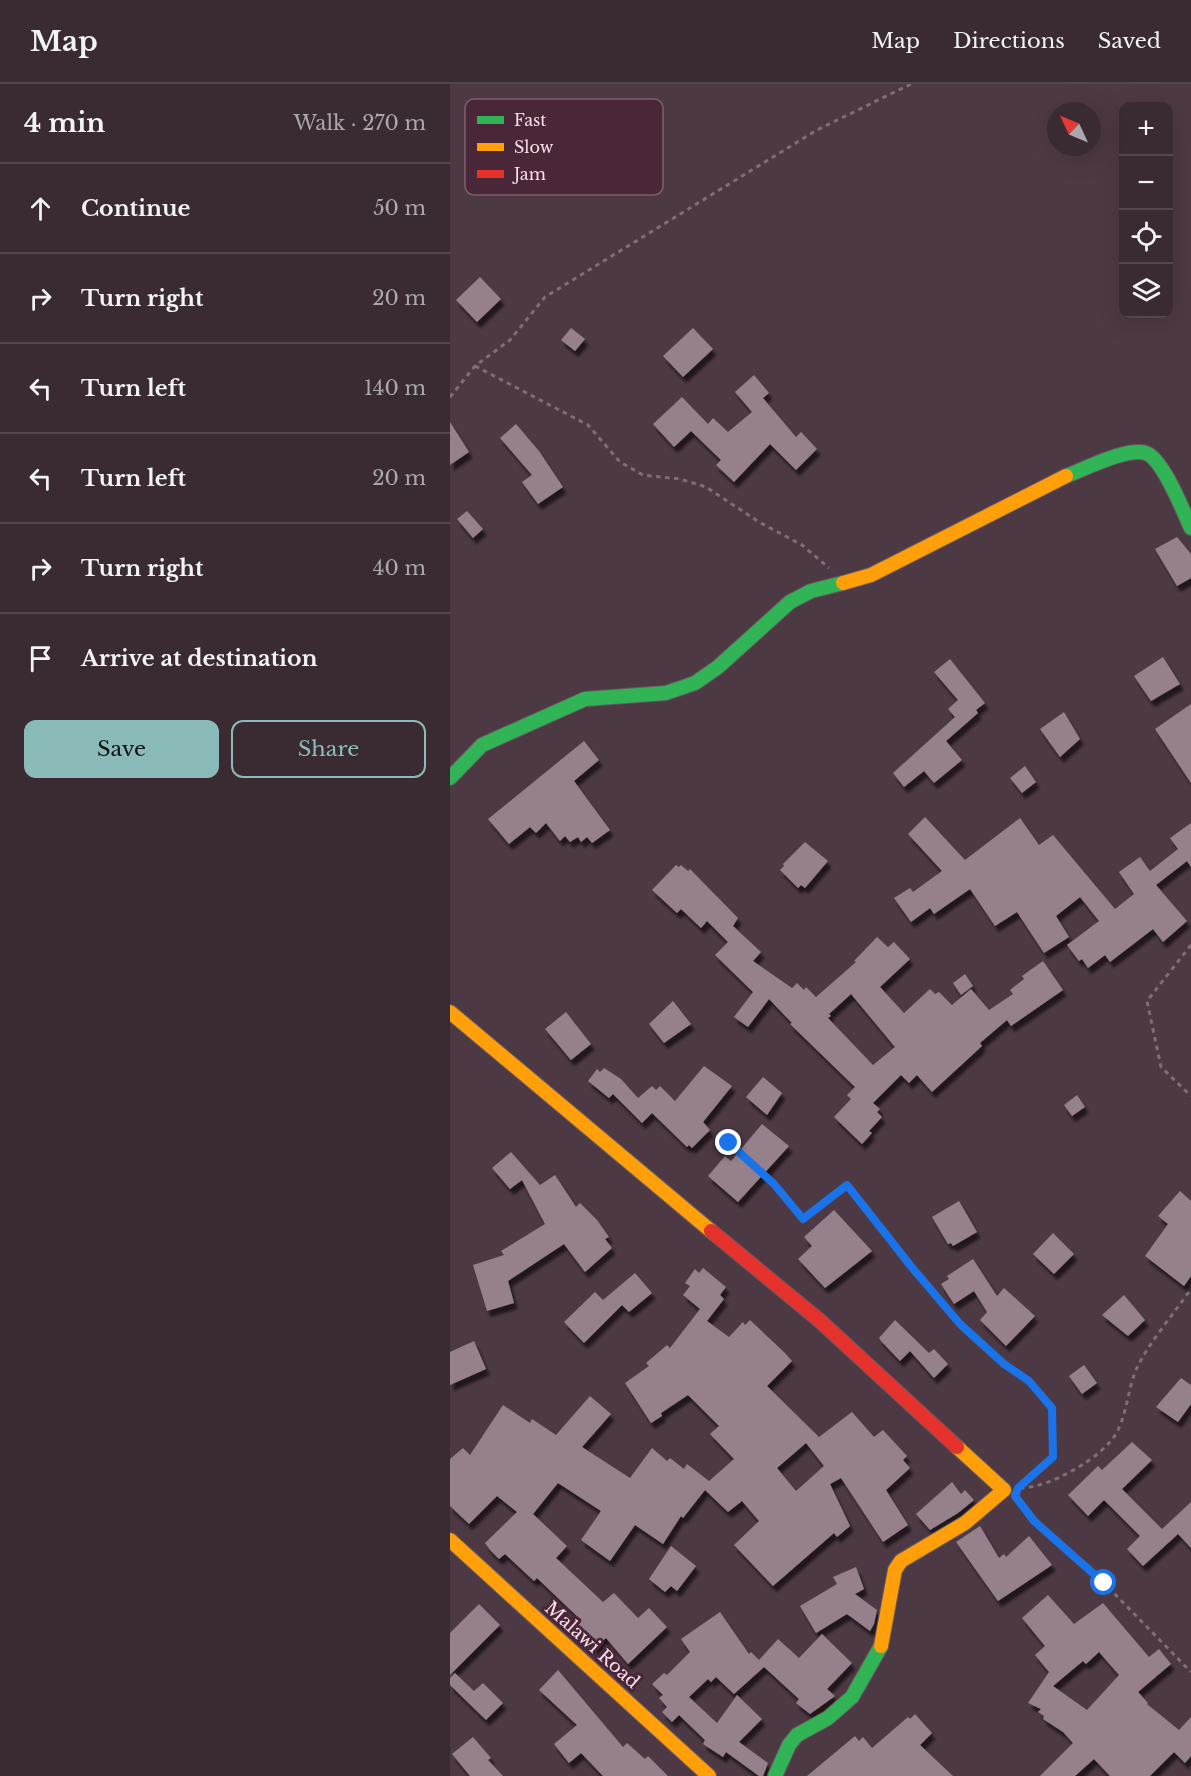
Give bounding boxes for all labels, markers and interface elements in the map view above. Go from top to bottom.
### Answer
text: Map [30,24,98,59]
text: Map [871,28,920,54]
text: Directions [953,28,1065,54]
text: Saved [1098,28,1161,54]
legend [465,99,663,195]
north arrow [1047,102,1101,156]
map controls [1119,102,1173,318]
button: + [1119,102,1173,156]
text: 4 min [24,107,105,139]
text: Fast [514,110,546,130]
text: Walk · 270 m [294,111,426,135]
text: Slow [514,137,554,157]
button: − [1119,156,1173,210]
text: Jam [512,164,546,184]
icon: ahead [24,192,57,225]
text: Continue [81,195,190,222]
text: 50 m [373,196,426,220]
button: locate [1119,210,1173,264]
button: layers [1119,264,1173,318]
icon: right [24,282,57,315]
text: Turn right [81,285,203,312]
text: 20 m [372,286,426,310]
icon: left [24,372,57,405]
text: Turn left [81,375,186,402]
text: 140 m [364,376,426,400]
icon: left [24,462,57,495]
text: Turn left [81,465,186,492]
text: 20 m [372,466,426,490]
icon: right [24,552,57,585]
text: Turn right [81,555,203,582]
text: 40 m [373,556,426,580]
icon: arrive [24,642,57,675]
text: Arrive at destination [81,645,318,672]
button: Save [24,720,219,778]
button: Share [231,720,426,778]
route end [715,1129,741,1155]
route start [1090,1569,1116,1595]
street label: Malawi Road [540,1597,644,1693]

